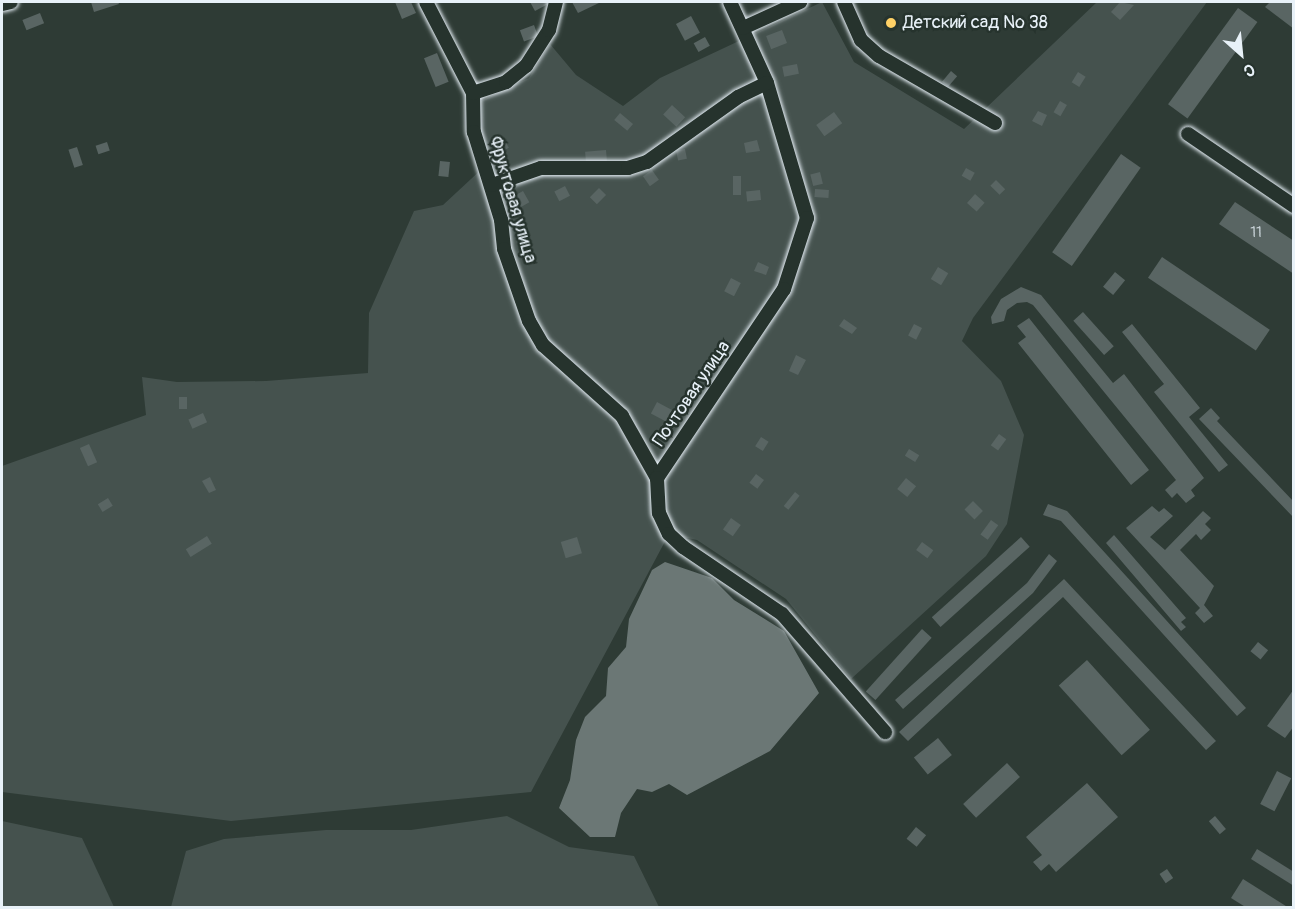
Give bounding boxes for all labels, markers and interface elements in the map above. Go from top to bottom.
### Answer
place label: Детский сад № 38 [903,12,1048,34]
marker: Детский сад № 38 [884,16,898,30]
north arrow [1211,24,1271,84]
text: С [1240,59,1258,81]
street label: Фруктовая улица [484,134,540,266]
house number: 11 [1250,224,1262,242]
street label: Почтовая улица [649,337,735,451]

